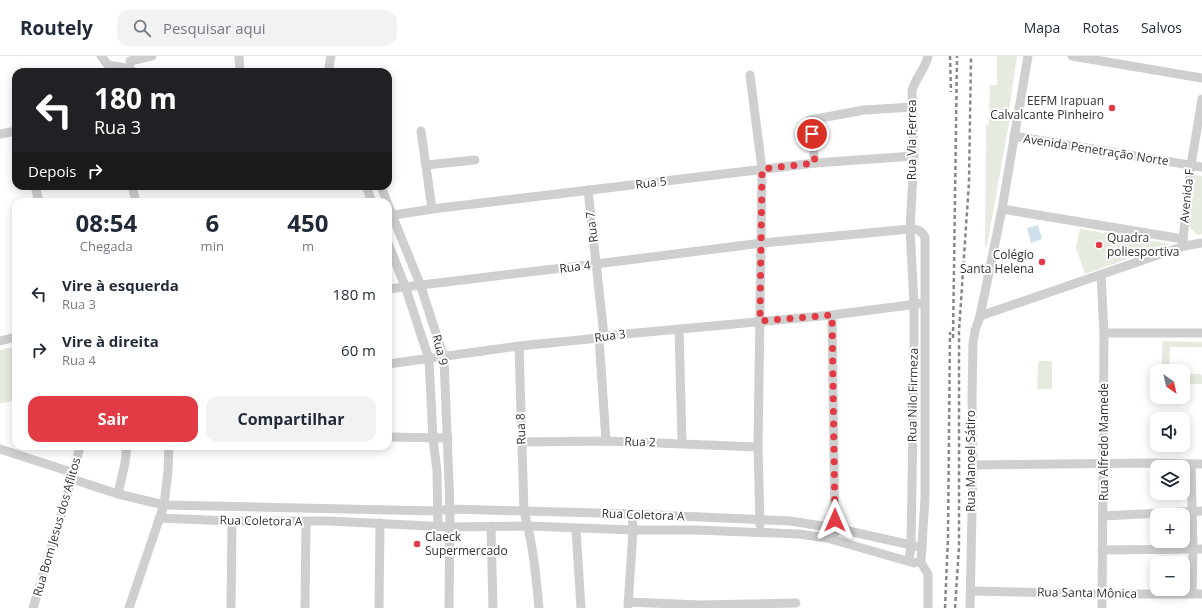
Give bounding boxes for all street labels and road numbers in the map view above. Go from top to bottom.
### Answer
street label: Rua Via Ferrea [903,100,920,180]
street label: Avenida Penetração Norte [1022,130,1170,169]
street label: Avenida F [1175,168,1198,224]
street label: Rua 5 [634,172,668,193]
street label: Rua 7 [581,210,602,244]
street label: Rua 4 [558,256,592,277]
street label: Rua 3 [593,325,627,346]
street label: Rua 9 [428,333,453,367]
street label: Rua Nilo Firmeza [903,348,922,442]
street label: Rua Alfredo Mamede [1095,383,1112,501]
street label: Rua Manoel Sátiro [962,410,979,512]
street label: Rua 8 [511,413,530,445]
street label: Rua 2 [624,432,656,451]
street label: Rua Bom Jesus dos Aflitos [29,455,85,598]
street label: Rua Coletora A [601,505,685,524]
street label: Rua Coletora A [219,511,303,530]
street label: Rua Santa Mônica [1037,583,1137,602]

